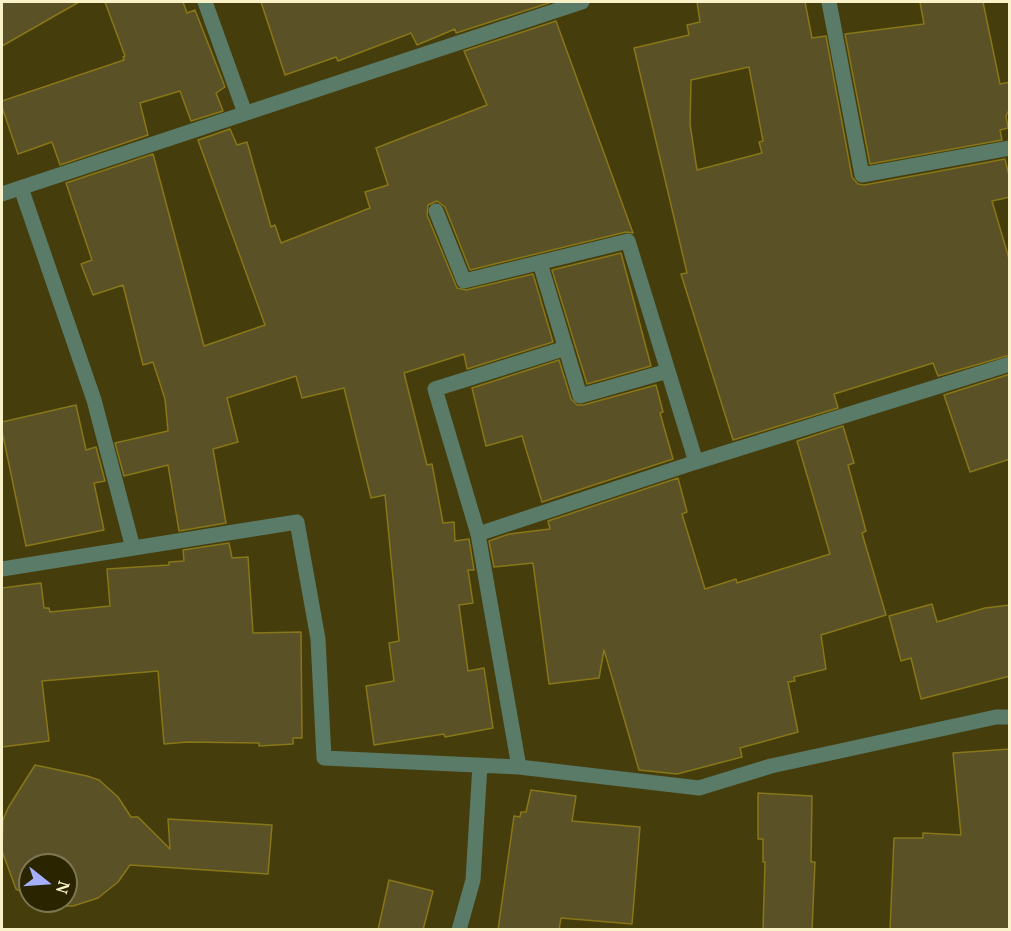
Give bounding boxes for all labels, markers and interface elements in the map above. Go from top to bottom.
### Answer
north arrow [18,853,78,913]
text: N [51,879,76,897]

